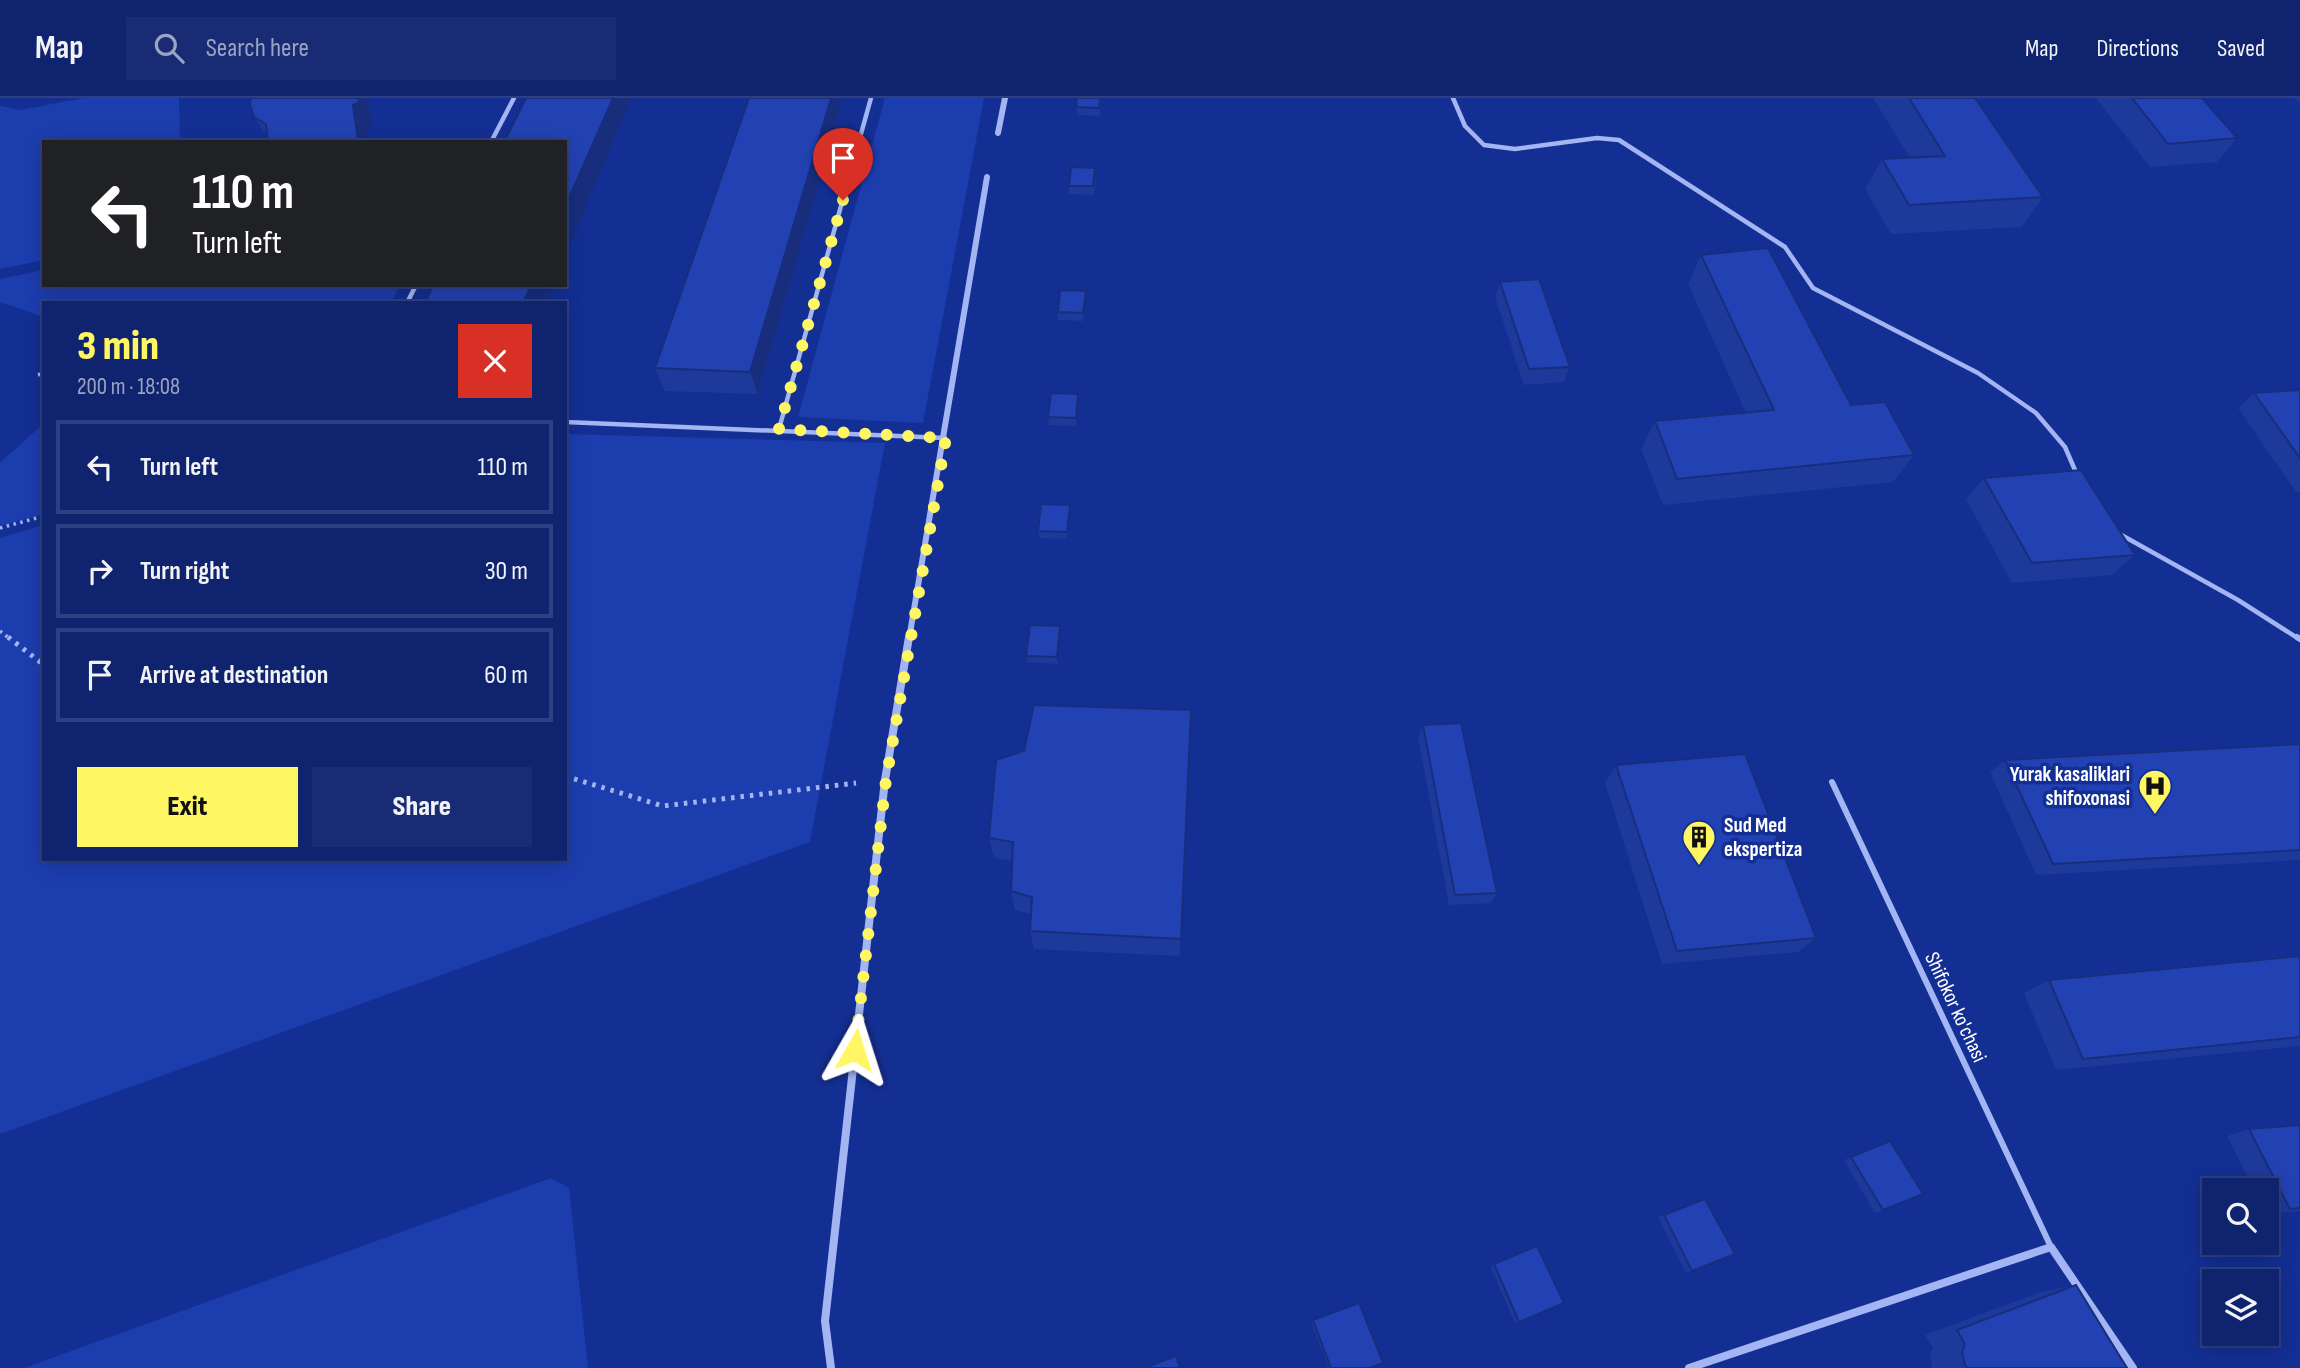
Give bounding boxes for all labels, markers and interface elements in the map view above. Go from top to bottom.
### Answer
search box [126,17,616,80]
text: Map [35,28,84,68]
icon: search [150,29,188,67]
text: Search here [206,33,309,64]
text: Map [2025,34,2058,63]
text: Directions [2096,34,2179,63]
text: Saved [2217,34,2265,63]
pin [813,128,873,200]
icon: arrive [824,139,862,177]
text: 110 m [192,164,294,223]
icon: left [77,168,168,259]
text: Turn left [192,224,282,263]
text: 3 min [77,321,159,372]
button: close [458,324,532,398]
text: 200 m · 18:08 [77,373,180,401]
icon: left [81,448,119,486]
text: Turn left [140,452,218,483]
text: 110 m [477,452,528,483]
icon: right [81,552,119,590]
text: Turn right [140,556,229,587]
text: 30 m [485,556,528,587]
icon: arrive [81,656,119,694]
text: Arrive at destination [140,660,328,691]
text: 60 m [484,660,528,691]
place label: Yurak kasaliklari shifoxonasi [2010,762,2130,811]
button: Exit [77,767,298,847]
button: Share [312,767,532,847]
hospital icon: Yurak kasaliklari shifoxonasi [2136,767,2174,816]
place label: Sud Med ekspertiza [1724,813,1802,862]
building icon: Sud Med ekspertiza [1680,818,1718,867]
street label: Shifokor ko'chasi [1919,948,1992,1066]
position arrow [818,1013,892,1087]
map controls [2202,1178,2279,1346]
button: search [2202,1178,2279,1255]
button: layers [2202,1269,2279,1346]

